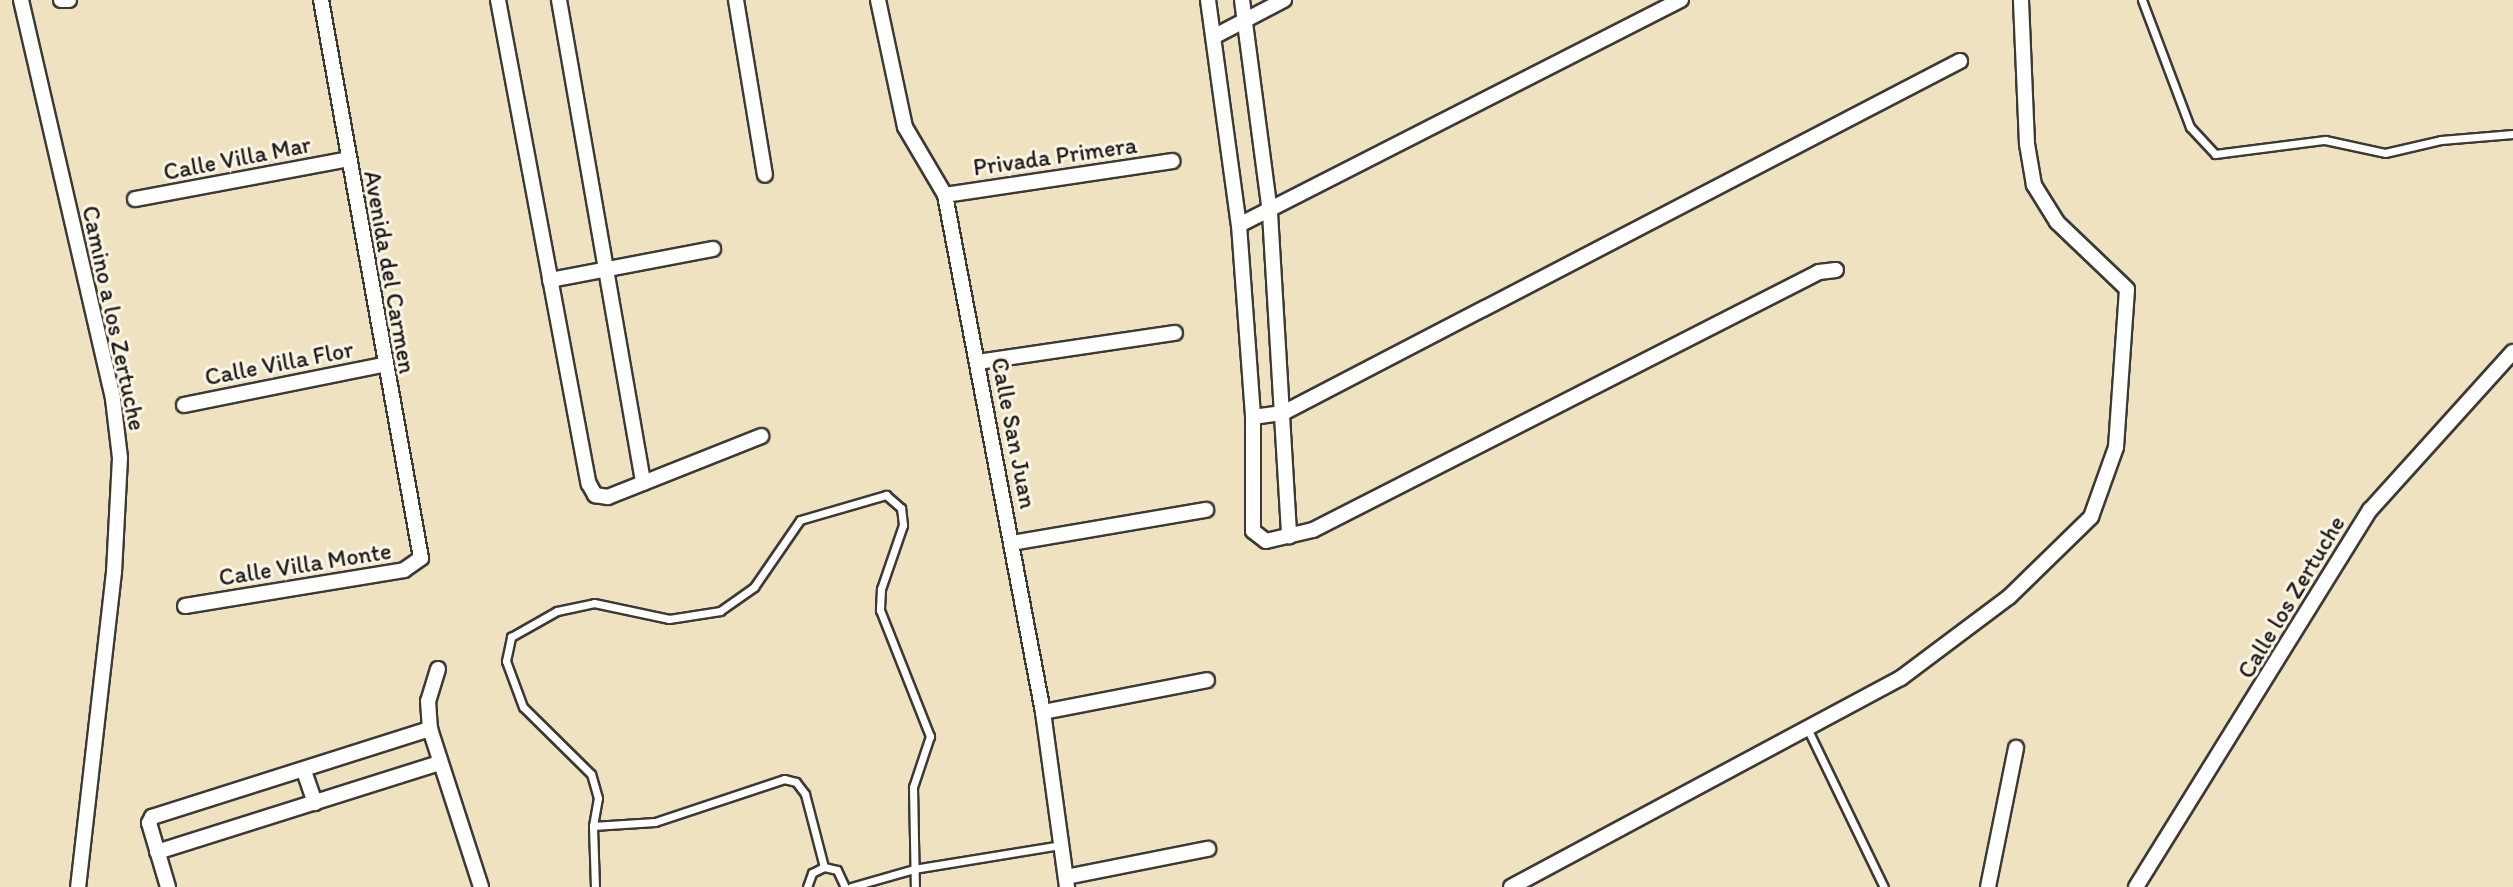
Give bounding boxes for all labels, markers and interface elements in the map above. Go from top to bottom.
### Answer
street label: Calle Villa Mar [160,130,314,186]
street label: Privada Primera [971,130,1139,182]
street label: Avenida del Carmen [358,168,422,376]
street label: Camino a los Zertuche [76,202,152,434]
street label: Calle Villa Flor [203,335,355,391]
street label: Calle San Juan [985,355,1043,511]
street label: Calle los Zertuche [2231,510,2351,684]
street label: Calle Villa Monte [217,536,393,592]

